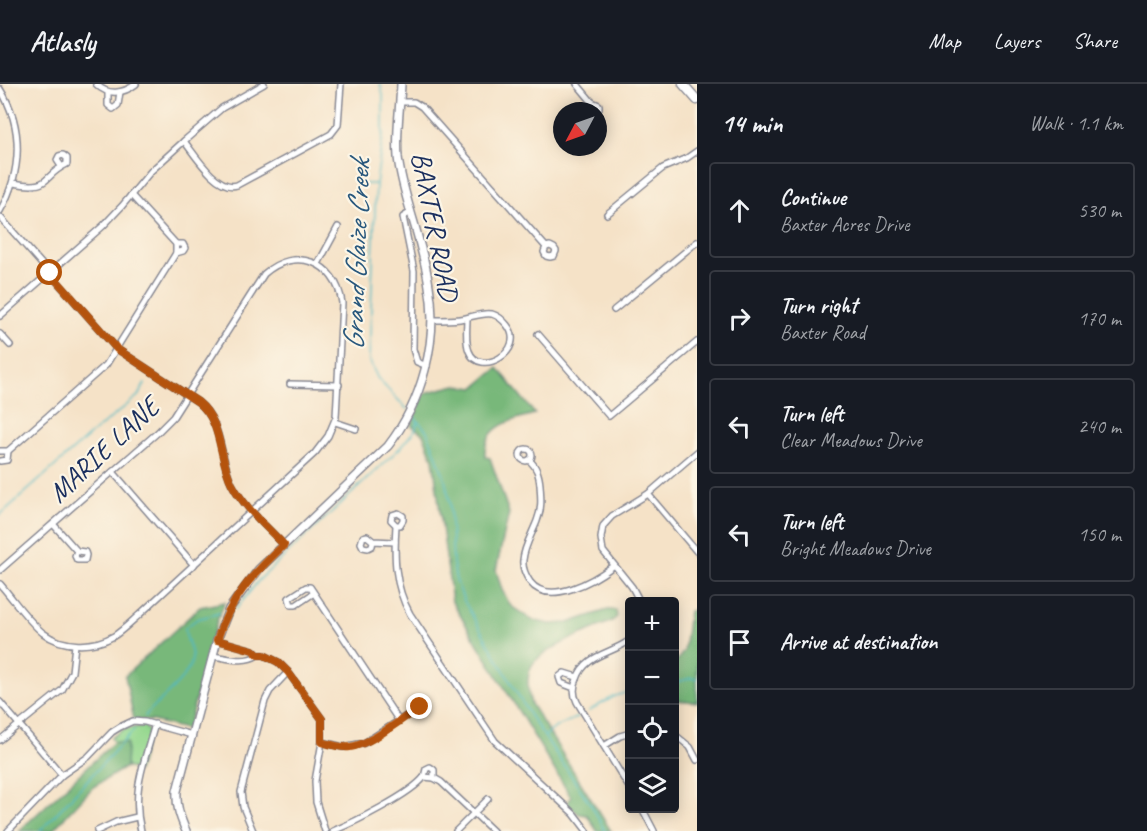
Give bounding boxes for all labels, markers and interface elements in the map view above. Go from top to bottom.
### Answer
text: Atlasly [30,24,95,59]
text: Map [928,28,961,54]
text: Layers [994,28,1040,54]
text: Share [1073,28,1117,54]
north arrow [553,102,607,156]
text: 14 min [721,107,783,140]
text: Walk · 1.1 km [1029,111,1123,136]
street label: BAXTER ROAD [404,149,468,306]
water label: Grand Glaize Creek [334,154,378,351]
text: Continue [780,184,846,212]
icon: ahead [723,194,756,227]
text: 530 m [1078,198,1121,223]
text: Baxter Acres Drive [780,212,910,237]
route start [36,259,62,285]
text: Turn right [780,292,857,320]
icon: right [723,302,756,335]
text: 170 m [1078,306,1121,331]
text: Baxter Road [780,320,865,345]
street label: MARIE LANE [41,387,169,510]
text: Turn left [780,400,844,428]
icon: left [723,410,756,443]
text: 240 m [1078,414,1121,439]
text: Clear Meadows Drive [780,428,922,453]
text: Turn left [780,508,844,536]
icon: left [723,518,756,551]
text: 150 m [1078,522,1121,547]
text: Bright Meadows Drive [780,536,931,561]
map controls [625,597,679,813]
button: + [625,597,679,651]
icon: arrive [723,626,756,659]
text: Arrive at destination [780,628,937,656]
button: − [625,651,679,705]
route end [406,693,432,719]
button: locate [625,705,679,759]
button: layers [625,759,679,813]

